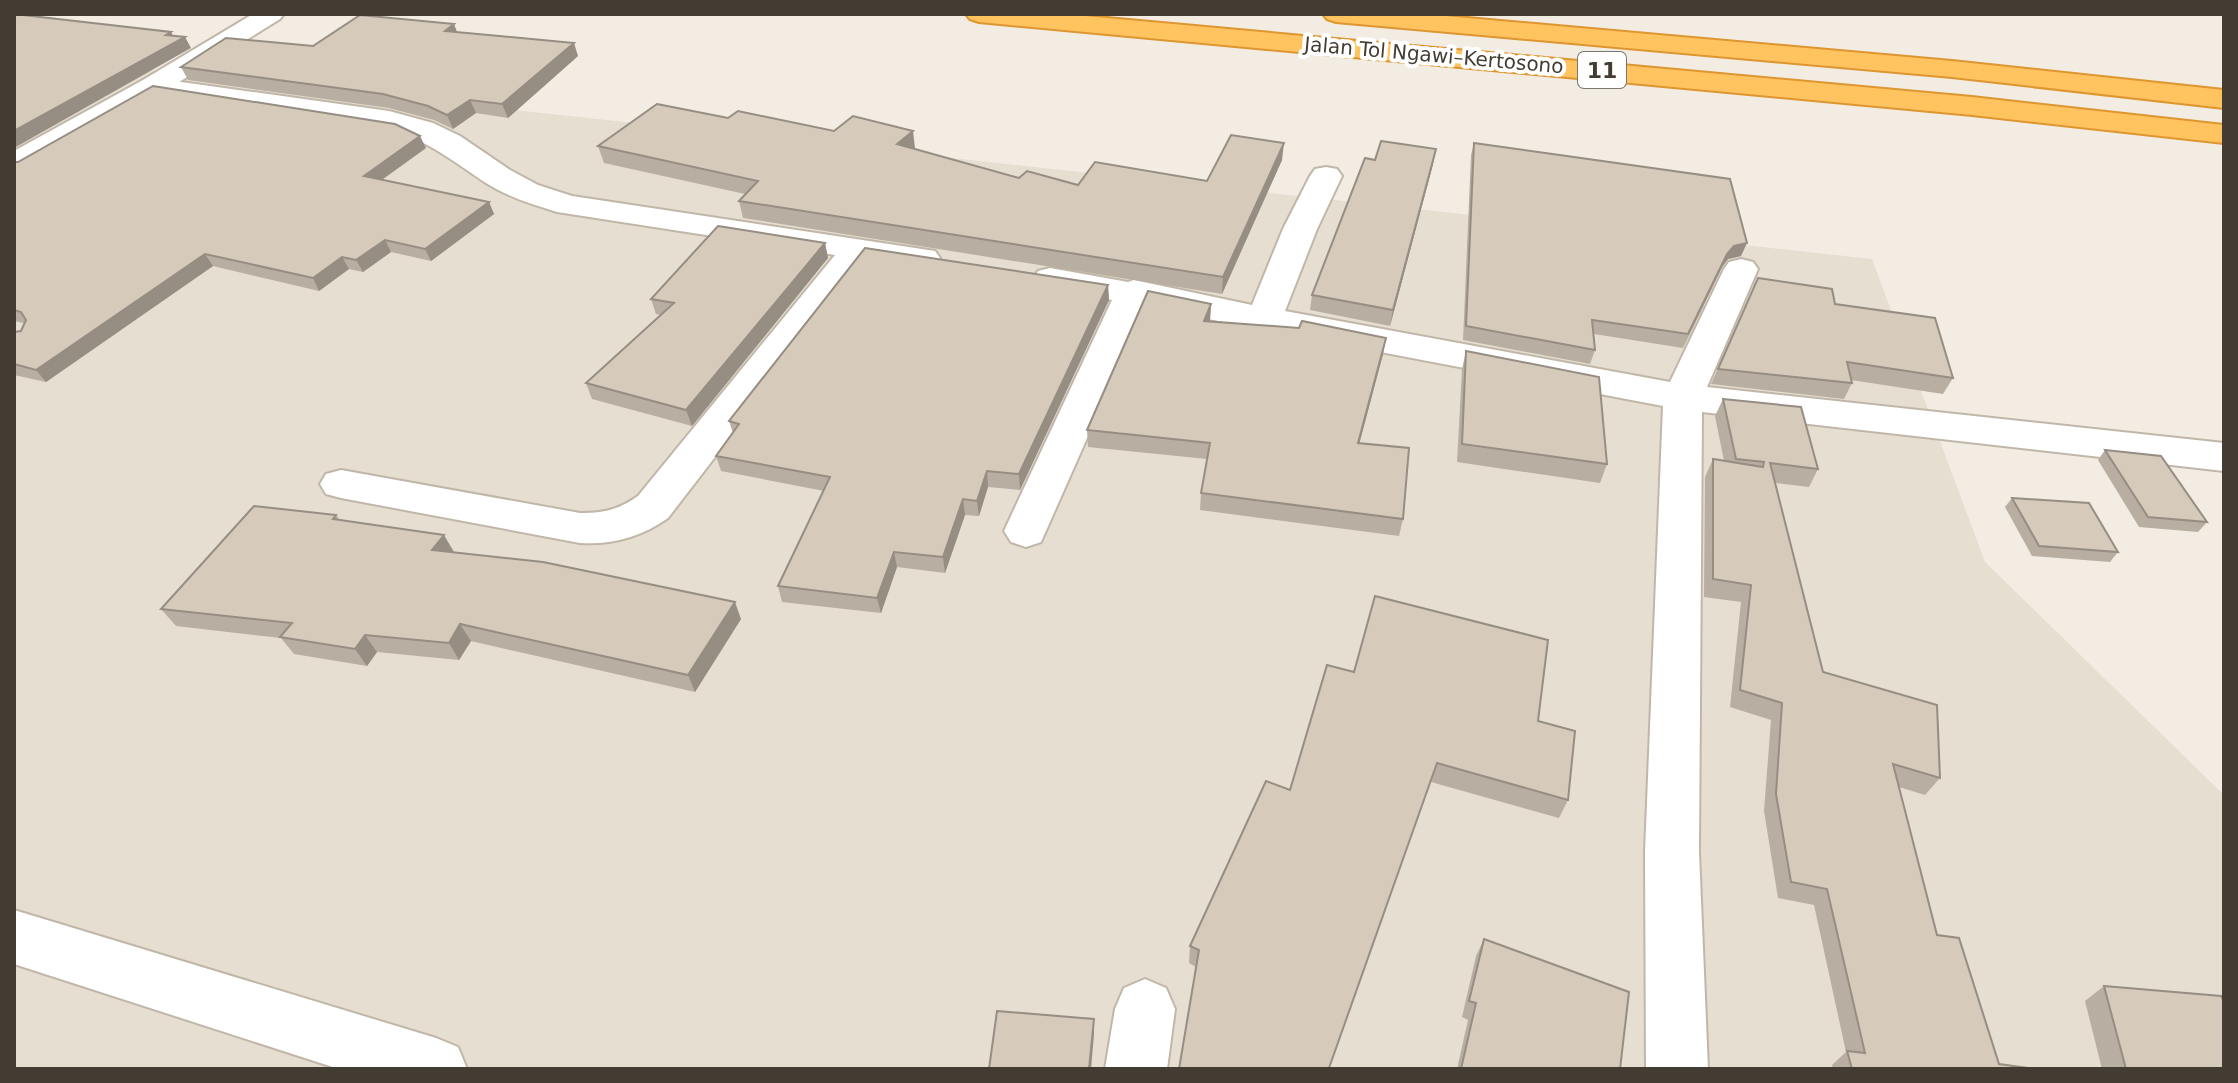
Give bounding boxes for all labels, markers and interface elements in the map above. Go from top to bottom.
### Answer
street label: Jalan Tol Ngawi–Kertosono [1301,32,1565,78]
road number: 11 [1578,52,1626,88]

